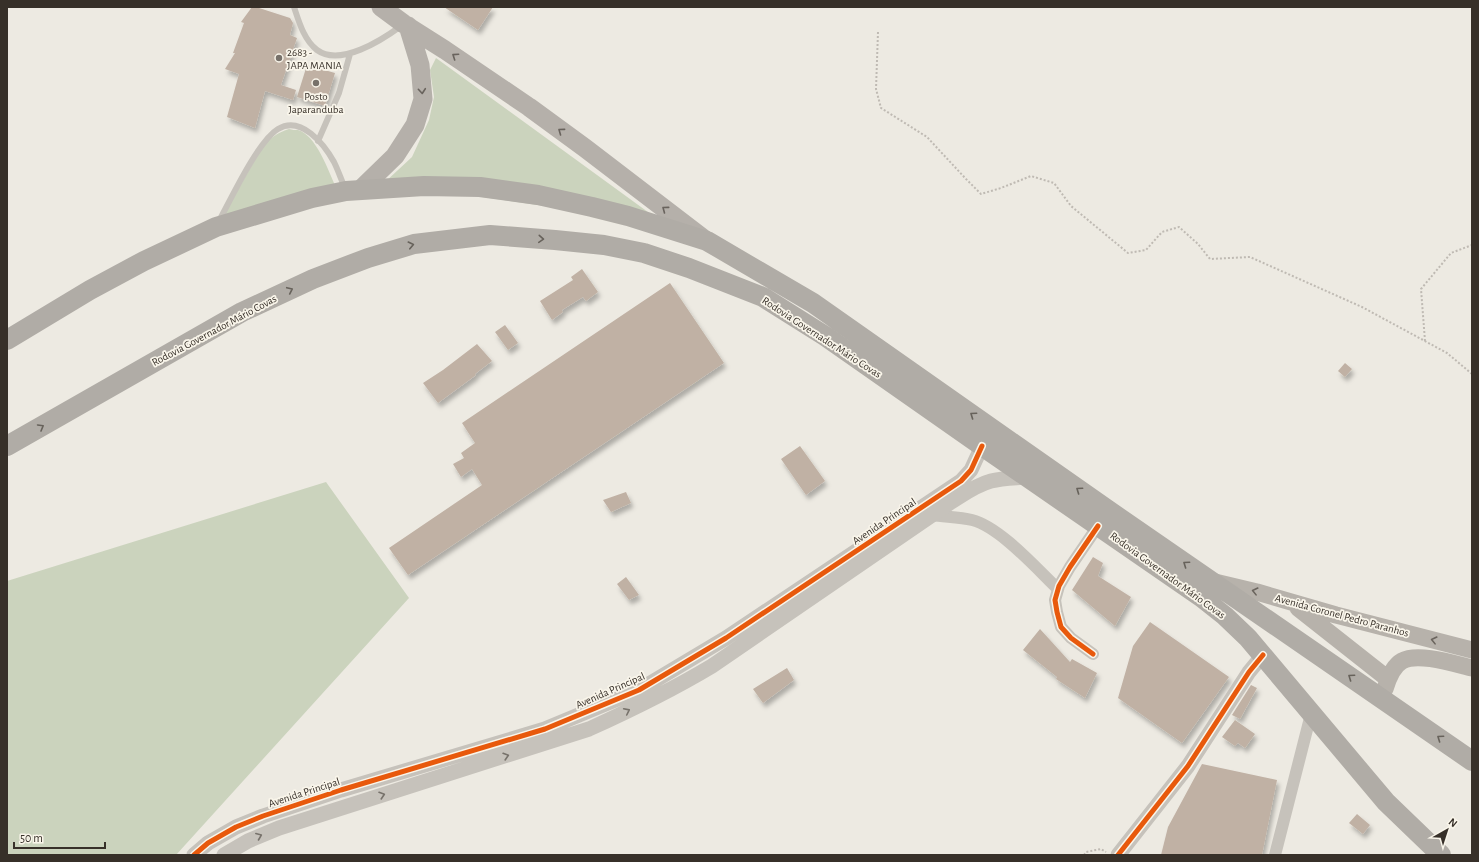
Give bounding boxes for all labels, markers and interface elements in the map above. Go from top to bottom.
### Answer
place label: 2683 - JAPA MANIA [287,47,343,71]
marker: 2683 - JAPA MANIA [274,53,284,63]
one-way arrow [452,54,459,61]
marker: Posto Japaranduba [311,78,321,88]
one-way arrow [418,88,427,94]
place label: Posto Japaranduba [289,91,343,115]
one-way arrow [558,128,565,136]
one-way arrow [662,207,669,214]
one-way arrow [538,234,544,243]
one-way arrow [408,242,415,250]
one-way arrow [285,287,293,295]
street label: Rodovia Governador Mário Covas [150,293,278,368]
street label: Rodovia Governador Mário Covas [760,295,883,380]
one-way arrow [970,412,977,420]
one-way arrow [37,424,44,431]
one-way arrow [1076,487,1083,495]
street label: Avenida Principal [850,496,918,547]
street label: Rodovia Governador Mário Covas [1108,530,1227,621]
one-way arrow [1183,561,1190,568]
one-way arrow [1252,588,1258,596]
street label: Avenida Coronel Pedro Paranhos [1274,592,1410,639]
one-way arrow [1431,637,1437,645]
street label: Avenida Principal [574,670,646,711]
one-way arrow [1348,674,1355,682]
one-way arrow [623,708,631,716]
one-way arrow [1437,735,1444,743]
one-way arrow [502,752,509,761]
street label: Avenida Principal [267,776,341,809]
one-way arrow [378,791,385,800]
north arrow [1427,810,1467,850]
text: N [1447,816,1459,829]
scale bar [14,824,105,850]
text: 50 m [20,832,43,844]
one-way arrow [255,833,262,841]

